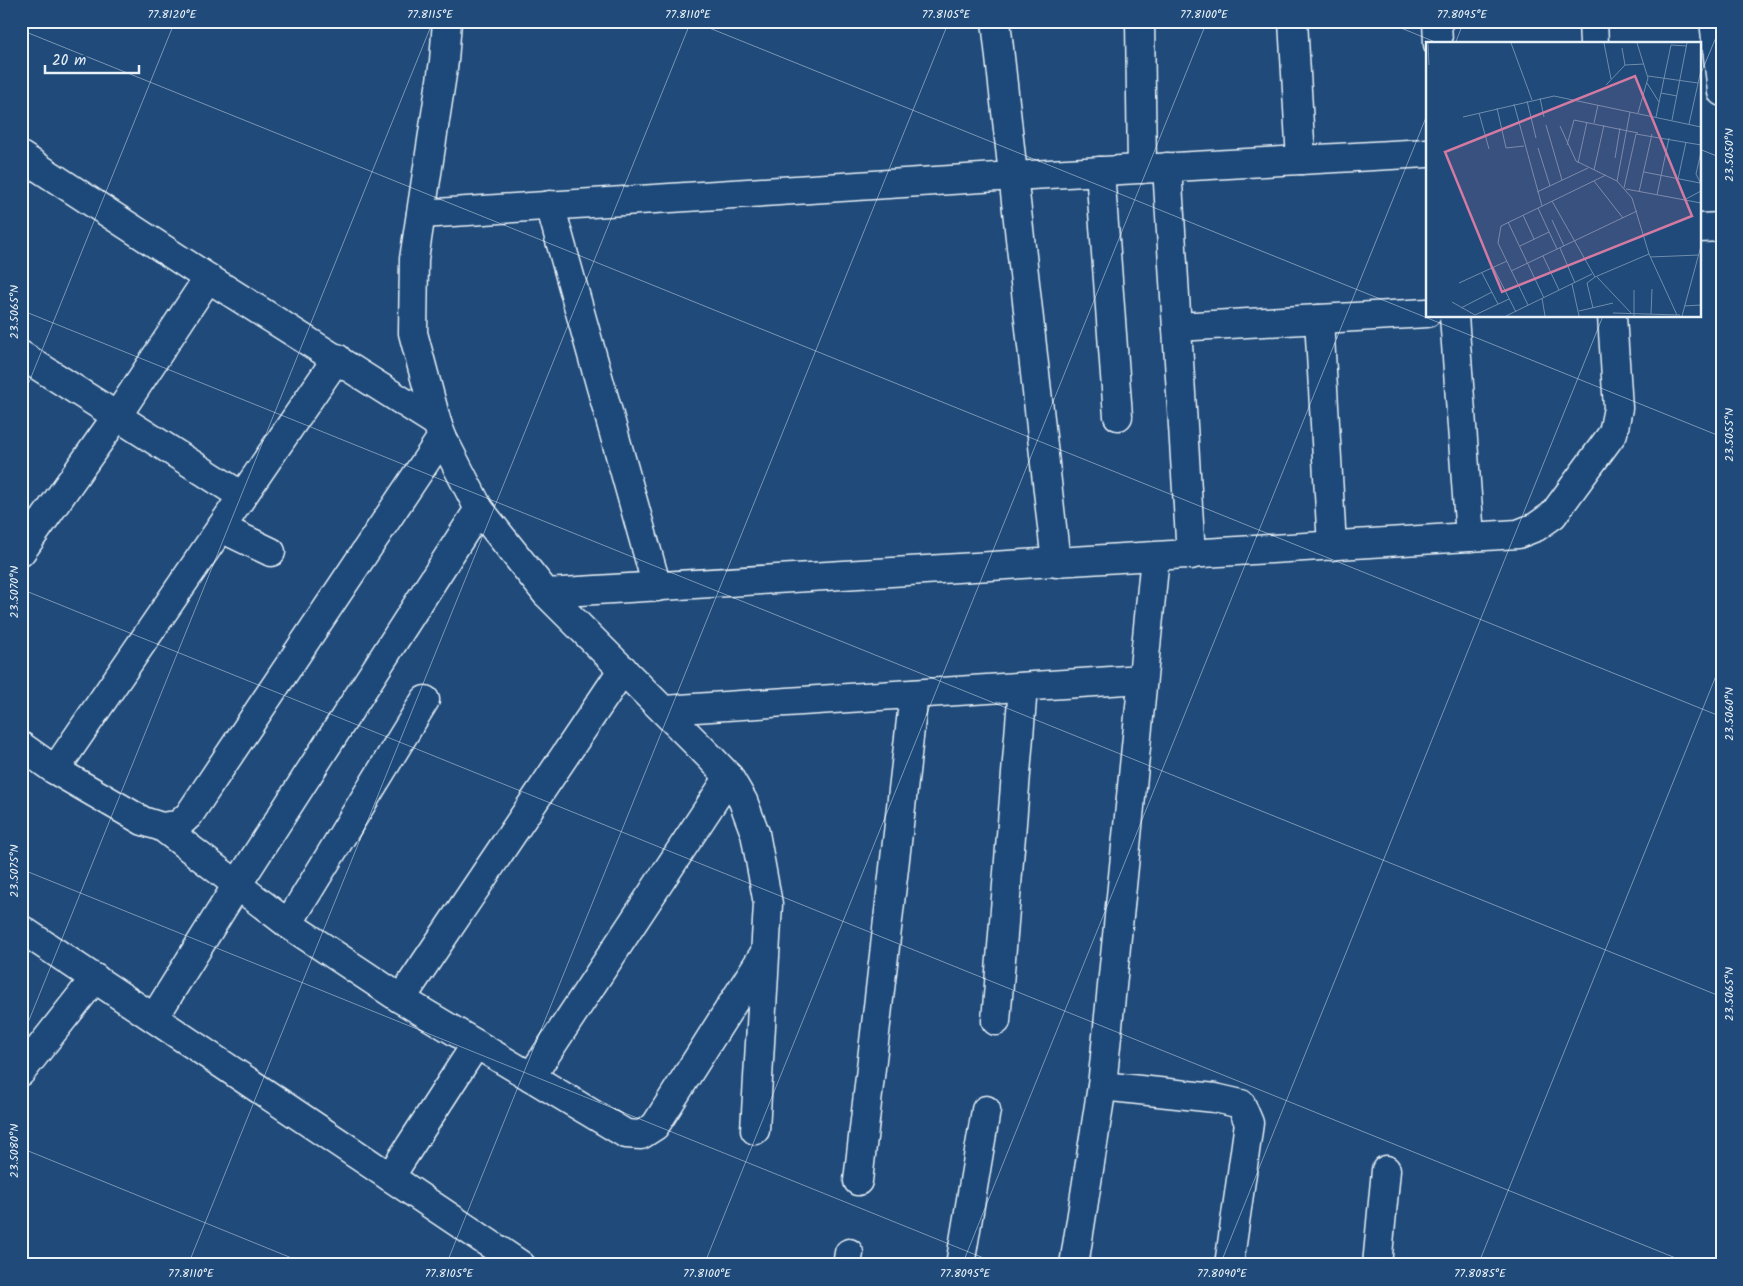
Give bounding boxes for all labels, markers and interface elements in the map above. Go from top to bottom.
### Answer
text: 77.8120°E [148,5,197,24]
text: 77.8115°E [407,5,454,24]
text: 77.8110°E [665,5,712,24]
text: 77.8105°E [922,5,971,24]
text: 77.8100°E [1180,5,1229,24]
text: 77.8095°E [1437,5,1488,24]
scale bar [45,42,139,74]
inset map [1426,42,1700,318]
text: 20 m [52,49,86,73]
text: 23.5050°N [1720,128,1739,182]
text: 23.5065°N [5,285,24,339]
text: 23.5055°N [1720,408,1739,462]
text: 23.5070°N [5,566,24,618]
text: 23.5060°N [1720,687,1739,741]
text: 23.5075°N [5,844,24,898]
text: 23.5065°N [1720,967,1739,1021]
text: 23.5080°N [5,1124,24,1178]
text: 77.8110°E [168,1264,215,1283]
text: 77.8105°E [425,1264,474,1283]
text: 77.8100°E [683,1264,732,1283]
text: 77.8095°E [940,1264,991,1283]
text: 77.8090°E [1197,1264,1248,1283]
text: 77.8085°E [1454,1264,1507,1283]

